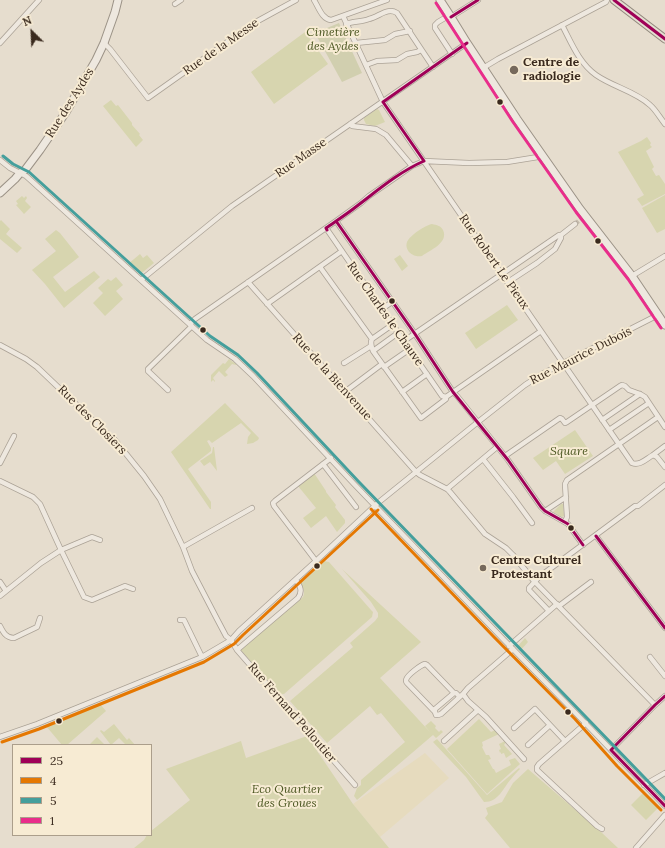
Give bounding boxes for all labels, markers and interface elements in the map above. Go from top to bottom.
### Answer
north arrow [12,12,52,52]
text: N [20,13,34,29]
street label: Rue de la Messe [180,16,262,78]
park label: Cimetière des Aydes [306,26,360,54]
place label: Centre de radiologie [523,56,581,84]
marker: Centre de radiologie [508,64,520,76]
street label: Rue des Aydes [43,65,97,141]
unlabelled marker [495,97,505,107]
street label: Rue Masse [273,135,329,181]
street label: Rue Robert Le Pieux [456,212,532,312]
unlabelled marker [593,236,603,246]
street label: Rue Charles le Chauve [344,259,426,369]
unlabelled marker [387,296,397,306]
street label: Rue Maurice Dubois [528,324,634,388]
unlabelled marker [198,325,208,335]
street label: Rue de la Bienvenue [289,331,375,423]
street label: Rue des Closiers [55,383,129,457]
park label: Square [550,445,588,459]
unlabelled marker [566,523,576,533]
place label: Centre Culturel Protestant [491,554,581,582]
unlabelled marker [312,561,322,571]
marker: Centre Culturel Protestant [478,563,488,573]
street label: Rue Fernand Pelloutier [245,660,339,766]
unlabelled marker [563,707,573,717]
unlabelled marker [54,716,64,726]
legend [12,744,152,836]
text: 25 [50,753,63,768]
text: 4 [50,773,57,788]
park label: Eco Quartier des Groues [252,783,322,811]
text: 5 [50,793,57,808]
text: 1 [50,813,54,828]

